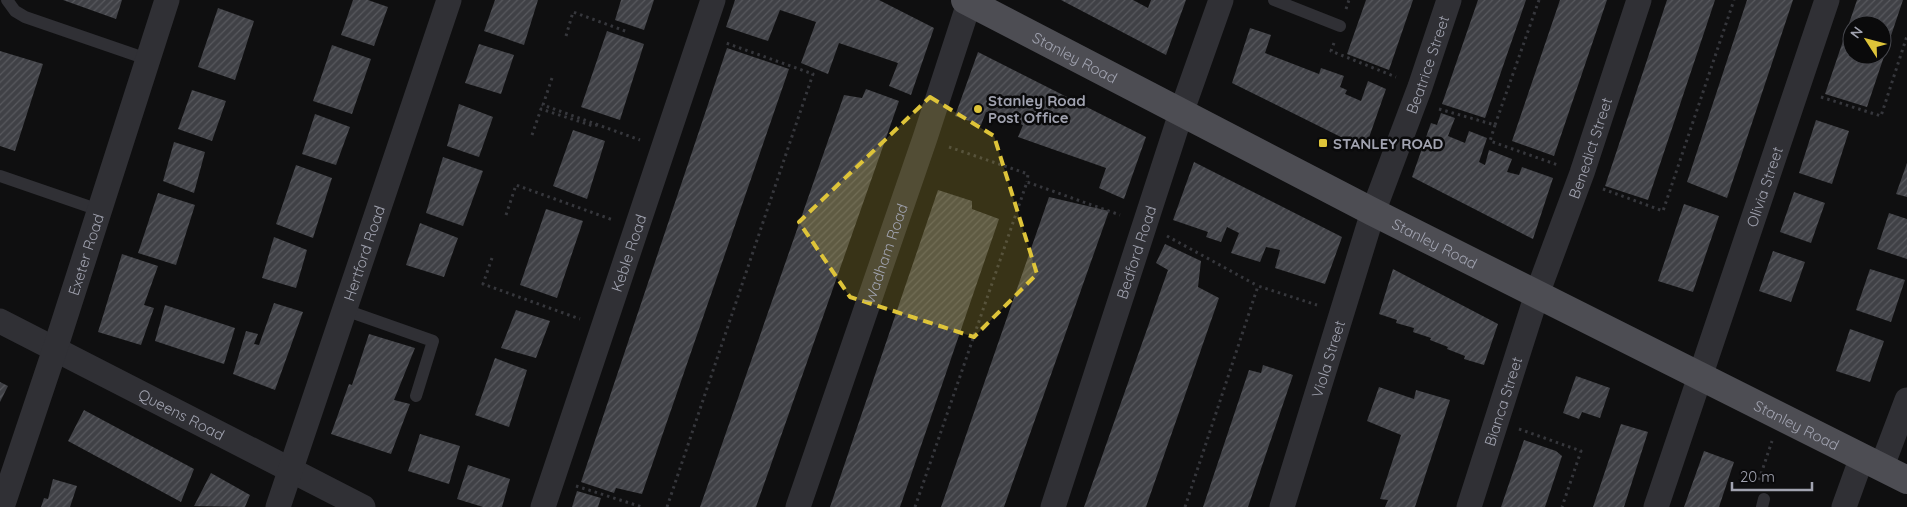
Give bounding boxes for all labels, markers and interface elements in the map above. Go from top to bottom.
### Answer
street label: Beatrice Street [1401,13,1453,116]
north arrow [1842,15,1892,65]
text: N [1846,23,1867,42]
street label: Stanley Road [1029,27,1121,87]
place label: Stanley Road Post Office [988,91,1086,127]
street label: Benedict Street [1564,95,1616,201]
marker: Stanley Road Post Office [972,103,984,115]
place label: STANLEY ROAD [1333,134,1443,153]
marker: STANLEY ROAD [1317,137,1329,149]
street label: Olivia Street [1742,144,1786,229]
street label: Wadham Road [859,201,911,306]
street label: Hertford Road [339,203,389,303]
street label: Bedford Road [1112,203,1160,301]
street label: Exeter Road [63,211,107,298]
street label: Keble Road [606,212,650,294]
street label: Stanley Road [1389,214,1481,272]
street label: Viola Street [1307,318,1349,400]
street label: Bianca Street [1480,354,1526,448]
street label: Queens Road [135,384,228,444]
street label: Stanley Road [1751,395,1843,454]
scale bar [1732,460,1812,492]
text: 20 m [1740,467,1775,486]

